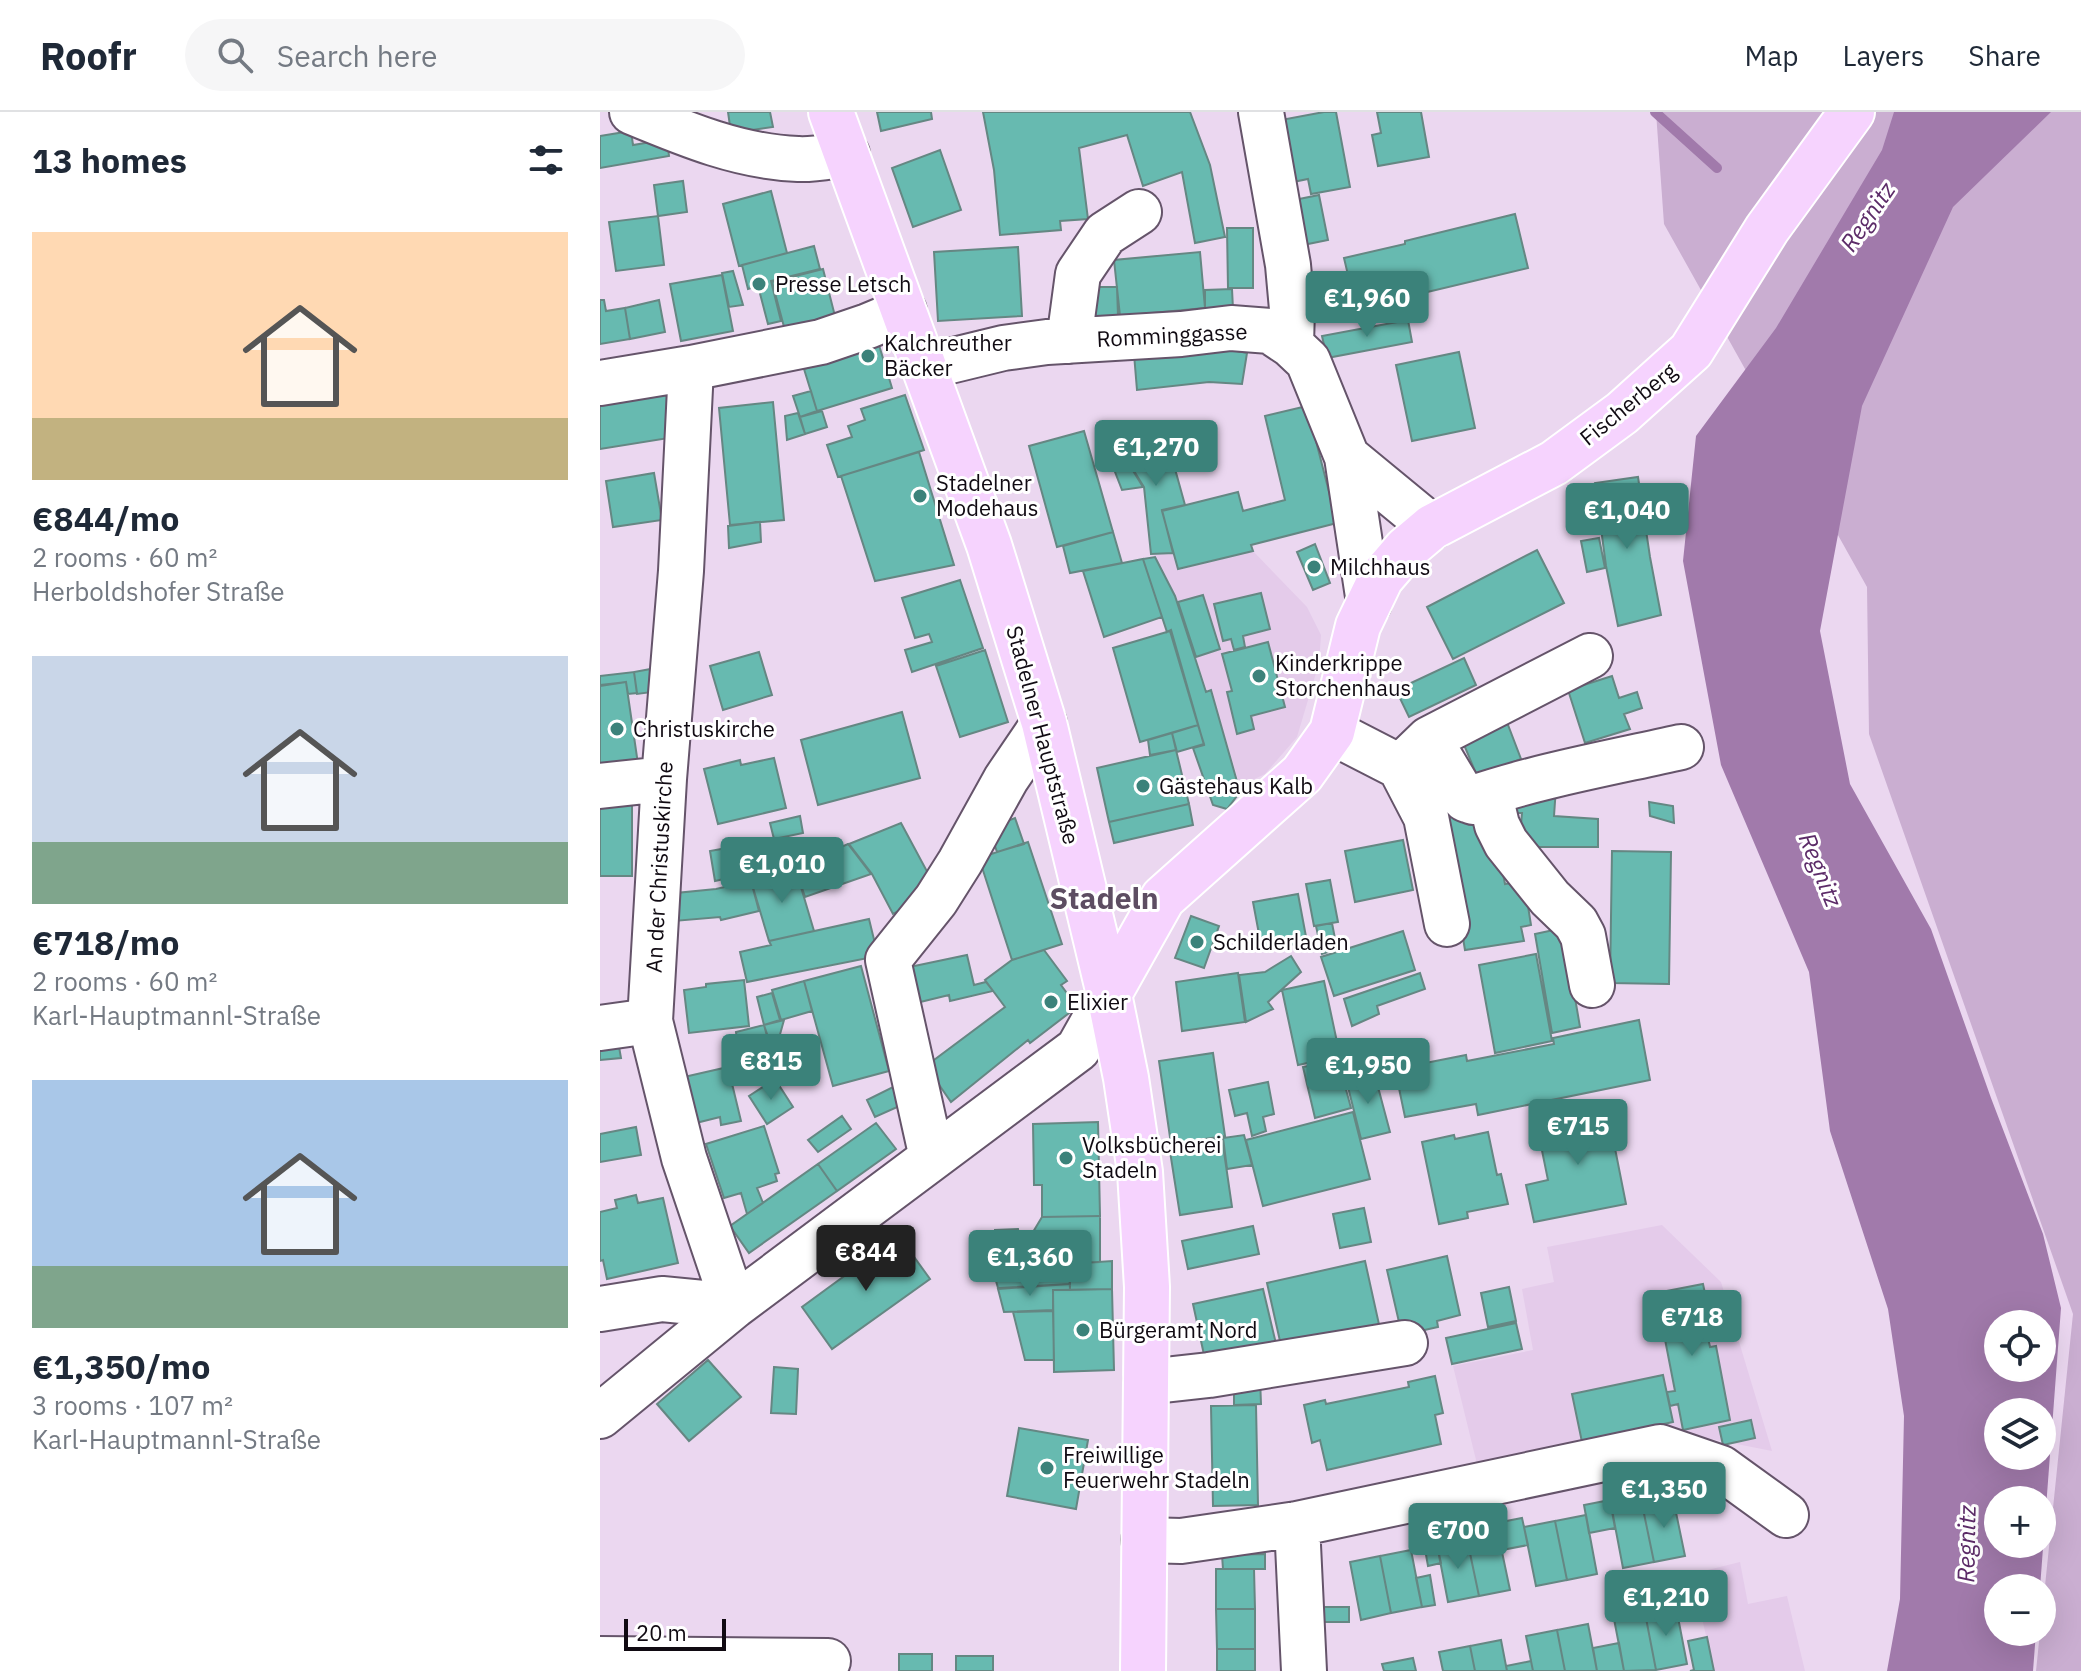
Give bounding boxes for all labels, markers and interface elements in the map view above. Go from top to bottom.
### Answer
search box [185,19,745,91]
text: Roofr [40,31,137,80]
icon: search [213,33,257,77]
text: Search here [277,36,438,75]
text: Map [1744,37,1798,74]
text: Layers [1842,37,1924,74]
text: Share [1968,37,2041,74]
text: 13 homes [32,138,187,182]
icon: filters [524,138,568,182]
water label: Regnitz [1832,175,1902,257]
place label: Presse Letsch [775,269,912,298]
pin: €1,960 [1302,271,1432,339]
marker: Presse Letsch [750,275,768,293]
text: €1,960 [1324,280,1410,314]
icon: home [228,284,372,428]
street label: Romminggasse [1096,316,1248,353]
place label: Kalchreuther Bäcker [884,328,1012,382]
marker: Kalchreuther Bäcker [859,347,877,365]
street label: Fischerberg [1573,356,1682,451]
pin: €1,270 [1091,420,1221,488]
text: €1,270 [1113,429,1199,463]
place label: Stadelner Modehaus [936,468,1038,522]
pin: €1,040 [1562,483,1692,551]
marker: Stadelner Modehaus [911,487,929,505]
text: €1,040 [1584,492,1670,526]
text: €844/mo [32,496,179,540]
text: 2 rooms · 60 m² [32,540,217,574]
place label: Milchhaus [1330,552,1430,581]
marker: Milchhaus [1305,558,1323,576]
text: Herboldshofer Straße [32,574,285,608]
street label: Stadelner Hauptstraße [1000,622,1087,847]
place label: Kinderkrippe Storchenhaus [1275,648,1411,702]
marker: Kinderkrippe Storchenhaus [1250,667,1268,685]
icon: home [228,708,372,852]
place label: Christuskirche [633,714,775,743]
marker: Christuskirche [608,720,626,738]
street label: An der Christuskirche [638,760,679,974]
place label: Gästehaus Kalb [1159,771,1313,800]
marker: Gästehaus Kalb [1134,777,1152,795]
water label: Regnitz [1792,828,1850,912]
pin: €1,010 [717,837,847,905]
text: €1,010 [739,846,825,880]
district label: Stadeln [1049,878,1159,917]
text: €718/mo [32,920,179,964]
place label: Schilderladen [1213,927,1349,956]
marker: Schilderladen [1188,933,1206,951]
text: 2 rooms · 60 m² [32,964,217,998]
place label: Elixier [1067,987,1128,1016]
marker: Elixier [1042,993,1060,1011]
text: Karl-Hauptmannl-Straße [32,998,321,1032]
pin: €815 [724,1034,818,1102]
pin: €1,950 [1303,1038,1433,1106]
text: €815 [739,1043,803,1077]
text: €1,950 [1325,1047,1411,1081]
pin: €715 [1531,1099,1625,1167]
text: €715 [1546,1108,1610,1142]
place label: Volksbücherei Stadeln [1082,1130,1222,1184]
icon: home [228,1132,372,1276]
marker: Volksbücherei Stadeln [1057,1149,1075,1167]
pin: €844 [819,1225,913,1293]
pin: €1,360 [965,1230,1095,1298]
text: €844 [834,1234,898,1268]
text: €1,360 [987,1239,1073,1273]
pin: €718 [1645,1290,1739,1358]
text: €718 [1660,1299,1724,1333]
map controls [1984,1310,2056,1646]
button: locate [1984,1310,2056,1382]
place label: Bürgeramt Nord [1099,1315,1257,1344]
marker: Bürgeramt Nord [1074,1321,1092,1339]
text: €1,350/mo [32,1344,210,1388]
text: 3 rooms · 107 m² [32,1388,233,1422]
button: layers [1984,1398,2056,1470]
text: Karl-Hauptmannl-Straße [32,1422,321,1456]
place label: Freiwillige Feuerwehr Stadeln [1063,1440,1250,1494]
marker: Freiwillige Feuerwehr Stadeln [1038,1459,1056,1477]
pin: €1,350 [1599,1462,1729,1530]
text: €1,350 [1621,1471,1707,1505]
button: + [1984,1486,2056,1558]
pin: €700 [1411,1503,1505,1571]
water label: Regnitz [1949,1505,1983,1583]
text: €700 [1426,1512,1490,1546]
pin: €1,210 [1601,1570,1731,1638]
button: − [1984,1574,2056,1646]
text: €1,210 [1623,1579,1709,1613]
scale bar [624,1615,726,1651]
text: 20 m [636,1618,687,1647]

